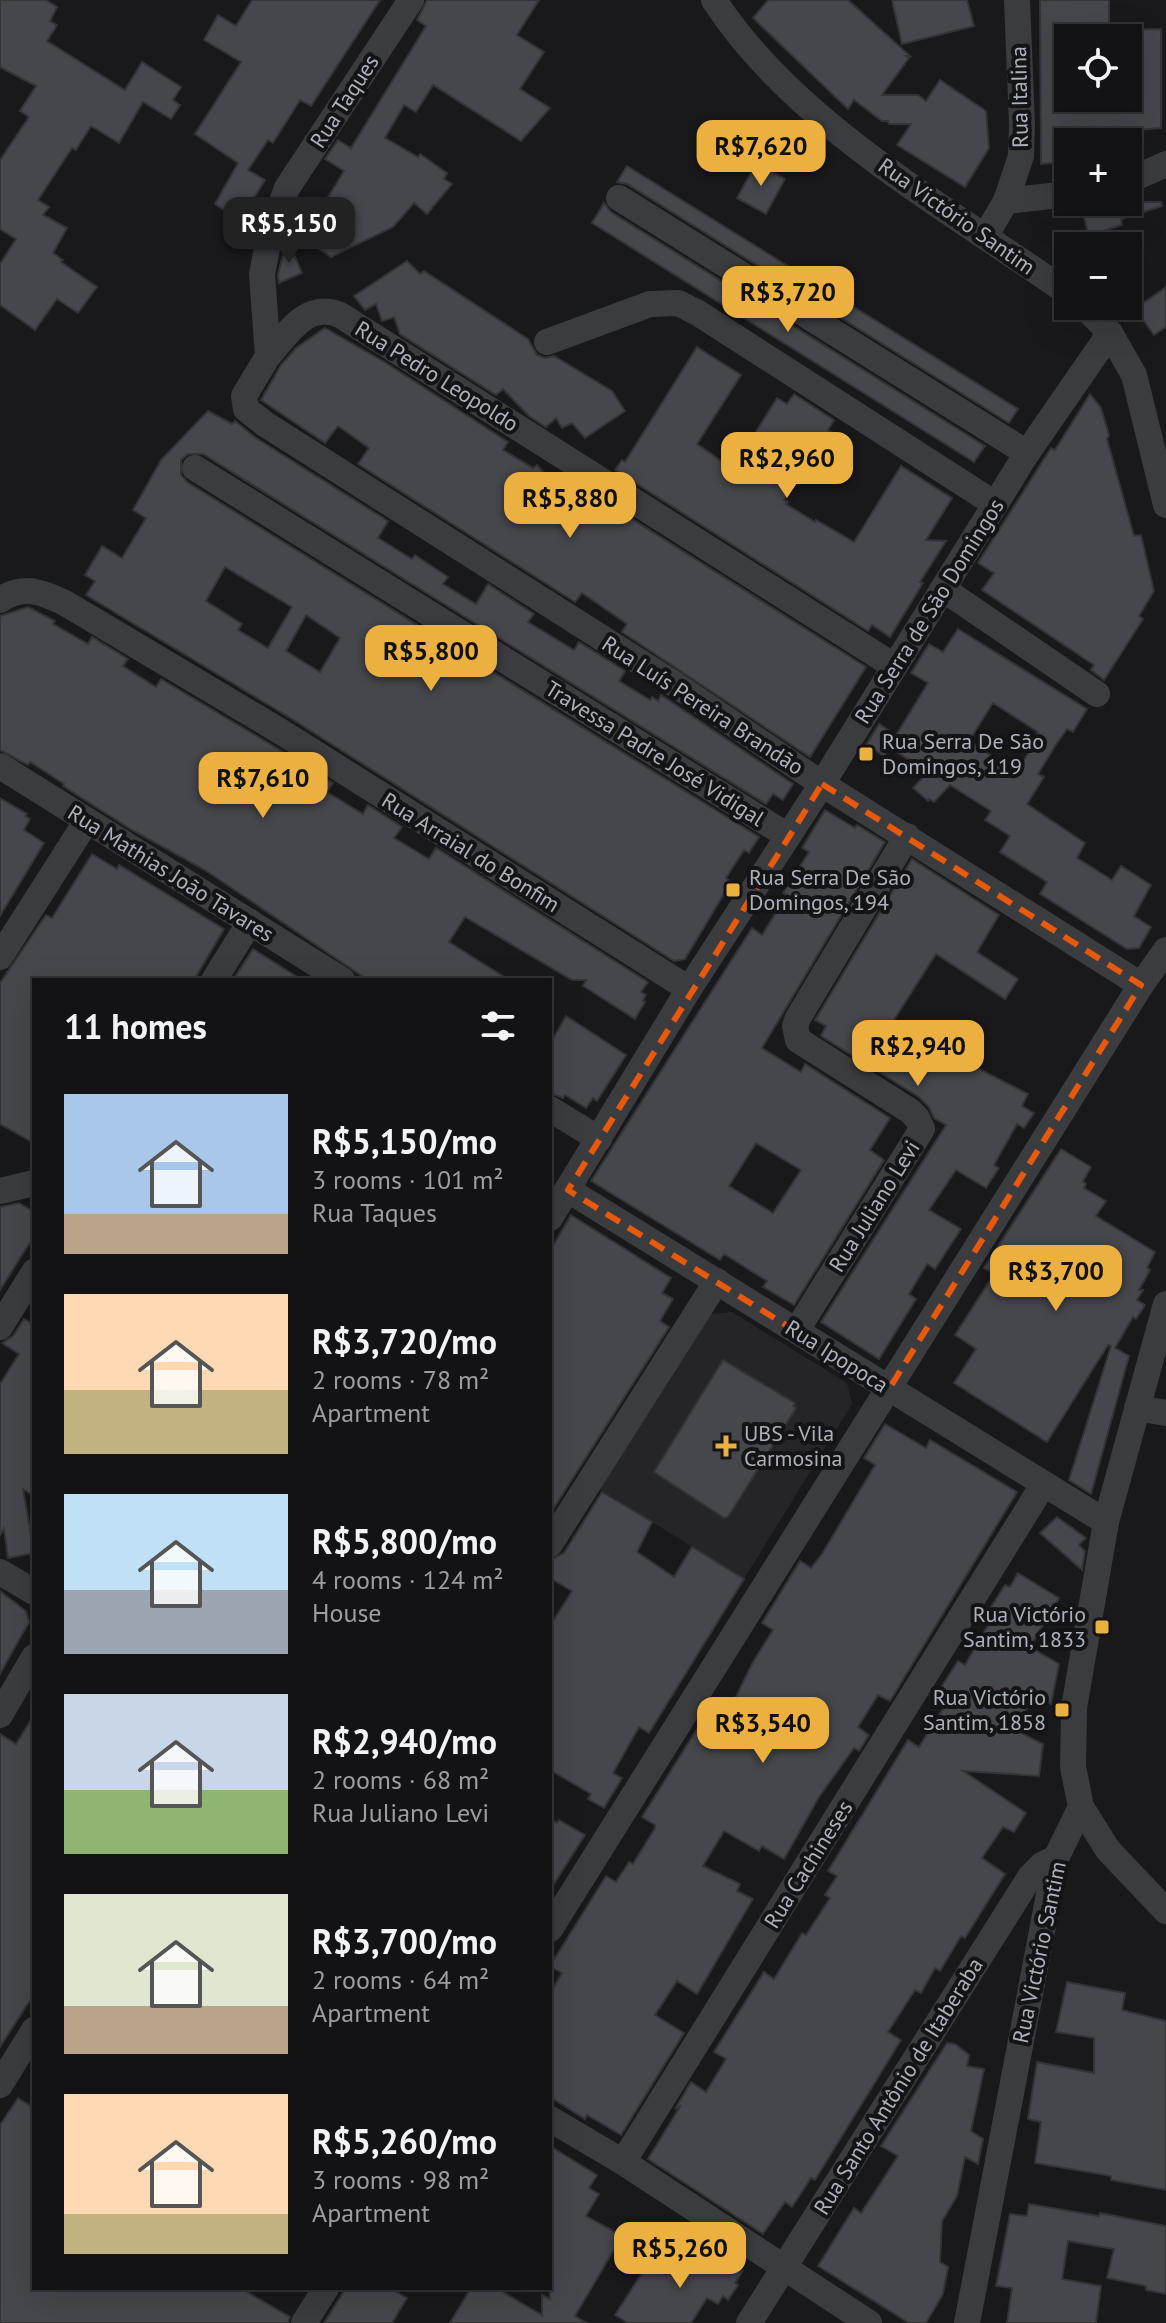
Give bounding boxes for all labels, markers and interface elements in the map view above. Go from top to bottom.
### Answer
map controls [1054,24,1142,320]
button: locate [1054,24,1142,112]
street label: Rua Italina [1004,46,1034,148]
street label: Rua Taques [303,49,385,153]
pin: R$7,620 [687,120,835,188]
button: + [1054,128,1142,216]
text: R$7,620 [715,129,807,162]
street label: Rua Victório Santim [873,151,1041,281]
pin: R$5,150 [215,197,363,265]
text: R$5,150 [241,206,337,239]
button: − [1054,232,1142,320]
pin: R$3,720 [714,266,862,334]
text: R$3,720 [740,275,836,308]
street label: Rua Pedro Leopoldo [350,314,524,438]
pin: R$2,960 [713,432,861,500]
text: R$2,960 [739,441,835,474]
pin: R$5,880 [496,472,644,540]
text: R$5,880 [522,481,618,514]
street label: Rua Serra de São Domingos [848,493,1010,729]
pin: R$5,800 [357,625,505,693]
street label: Rua Luís Pereira Brandão [597,629,809,781]
text: R$5,800 [383,634,479,667]
street label: Travessa Padre José Vidigal [540,674,770,832]
place label: Rua Serra De São Domingos, 119 [882,727,1044,780]
marker: Rua Serra De São Domingos, 119 [857,745,875,763]
pin: R$7,610 [189,752,337,820]
text: R$7,610 [217,761,309,794]
street label: Rua Arraial do Bonfim [377,786,565,918]
street label: Rua Mathias João Tavares [63,798,279,948]
place label: Rua Serra De São Domingos, 194 [749,863,911,916]
marker: Rua Serra De São Domingos, 194 [724,881,742,899]
text: 11 homes [64,1004,207,1048]
icon: filters [476,1004,520,1048]
pin: R$2,940 [844,1020,992,1088]
text: R$2,940 [870,1029,966,1062]
text: R$5,150/mo [312,1119,497,1163]
icon: home [128,1126,224,1222]
street label: Rua Juliano Levi [822,1135,926,1277]
text: 3 rooms · 101 m² [312,1163,504,1196]
text: Rua Taques [312,1196,437,1229]
pin: R$3,700 [982,1245,1130,1313]
text: R$3,700 [1008,1254,1104,1287]
street label: Rua Ipopoca [780,1313,894,1399]
text: R$3,720/mo [312,1319,497,1363]
icon: home [128,1326,224,1422]
text: 2 rooms · 78 m² [312,1363,489,1396]
text: Apartment [312,1396,430,1429]
place label: UBS - Vila Carmosina [744,1419,842,1472]
marker: UBS - Vila Carmosina [715,1435,737,1457]
text: R$5,800/mo [312,1519,497,1563]
icon: home [128,1526,224,1622]
text: 4 rooms · 124 m² [312,1563,504,1596]
text: House [312,1596,382,1629]
place label: Rua Victório Santim, 1833 [963,1600,1086,1653]
marker: Rua Victório Santim, 1833 [1093,1618,1111,1636]
place label: Rua Victório Santim, 1858 [923,1683,1046,1736]
pin: R$3,540 [689,1697,837,1765]
marker: Rua Victório Santim, 1858 [1053,1701,1071,1719]
text: R$3,540 [715,1706,811,1739]
text: R$2,940/mo [312,1719,497,1763]
icon: home [128,1726,224,1822]
text: 2 rooms · 68 m² [312,1763,489,1796]
street label: Rua Cachineses [758,1795,858,1933]
text: Rua Juliano Levi [312,1796,489,1829]
street label: Rua Victório Santim [1006,1859,1072,2045]
text: R$3,700/mo [312,1919,497,1963]
icon: home [128,1926,224,2022]
street label: Rua Santo Antônio de Itaberaba [807,1952,989,2220]
text: 2 rooms · 64 m² [312,1963,489,1996]
text: Apartment [312,1996,430,2029]
text: R$5,260/mo [312,2119,497,2163]
icon: home [128,2126,224,2222]
text: 3 rooms · 98 m² [312,2163,489,2196]
text: Apartment [312,2196,430,2229]
pin: R$5,260 [606,2222,754,2290]
text: R$5,260 [632,2231,728,2264]

